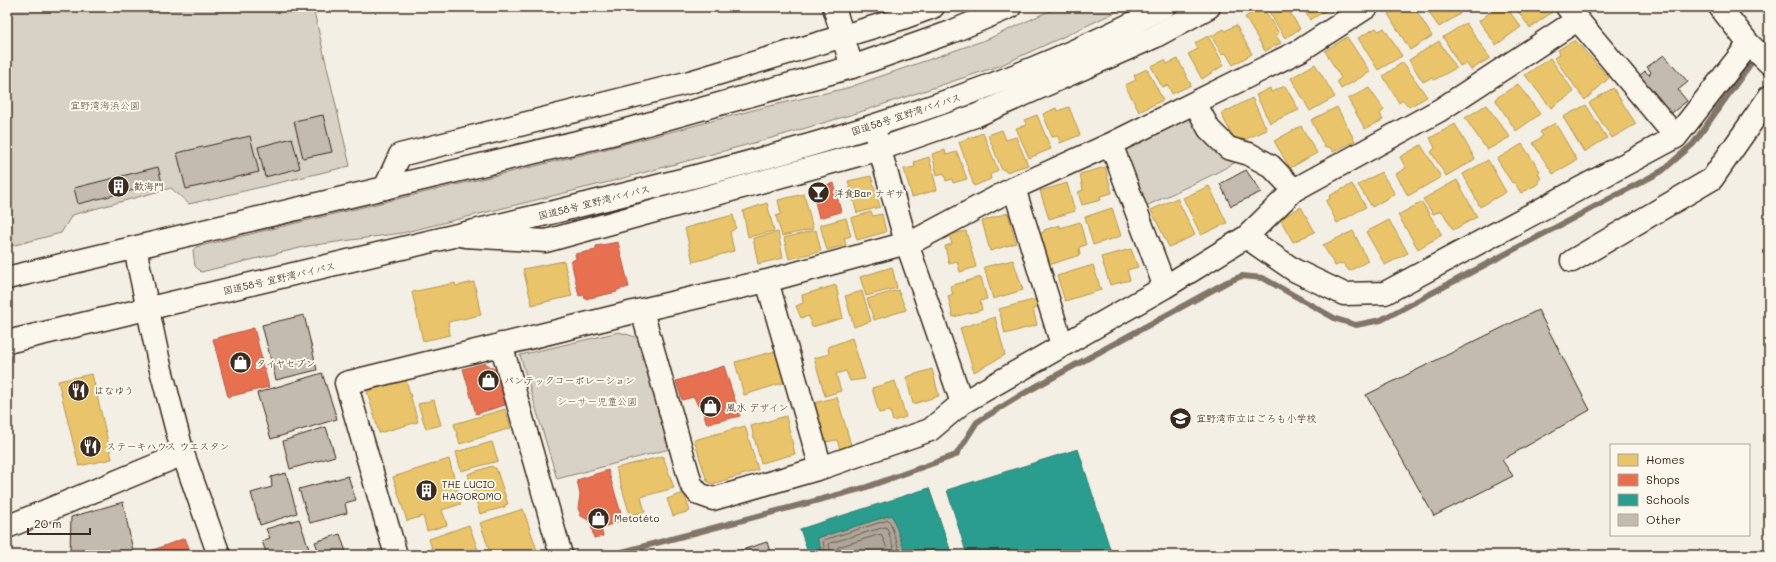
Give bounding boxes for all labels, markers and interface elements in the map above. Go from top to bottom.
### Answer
street label: 国道58号 宜野湾バイパス [849,90,963,138]
park label: 宜野湾海浜公園 [70,98,140,112]
building icon: 歓海門 [105,173,131,199]
place label: 歓海門 [134,179,164,193]
bar icon: 洋食Bar ナギサ [806,180,832,206]
street label: 国道58号 宜野湾バイパス [537,181,651,223]
place label: 洋食Bar ナギサ [834,186,905,200]
street label: 国道58号 宜野湾バイパス [221,258,337,298]
shop icon: タイヤセブン [228,350,254,376]
place label: タイヤセブン [256,356,316,370]
shop icon: パンテックコーポレーション [475,367,501,393]
place label: パンテックコーポレーション [504,373,635,387]
restaurant icon: はなゆう [66,377,92,403]
place label: はなゆう [94,383,134,397]
park label: シーサー児童公園 [557,394,637,408]
shop icon: 風水 デザイン [698,394,724,420]
place label: 風水 デザイン [726,400,789,414]
school or university icon: 宜野湾市立はごろも小学校 [1167,405,1193,431]
place label: 宜野湾市立はごろも小学校 [1196,411,1316,425]
restaurant icon: ステーキハウス ウエスタン [78,433,104,459]
place label: ステーキハウス ウエスタン [106,439,229,453]
legend [1610,444,1750,536]
text: Homes [1646,451,1685,467]
text: Shops [1646,471,1680,487]
building icon: THE LUCIO HAGOROMO [414,477,440,503]
place label: THE LUCIO HAGOROMO [442,477,502,503]
text: Schools [1646,491,1690,507]
shop icon: Metotéto [585,505,611,531]
scale bar [28,510,90,536]
place label: Metotéto [614,511,659,525]
text: Other [1646,511,1681,527]
text: 20 m [34,515,62,531]

